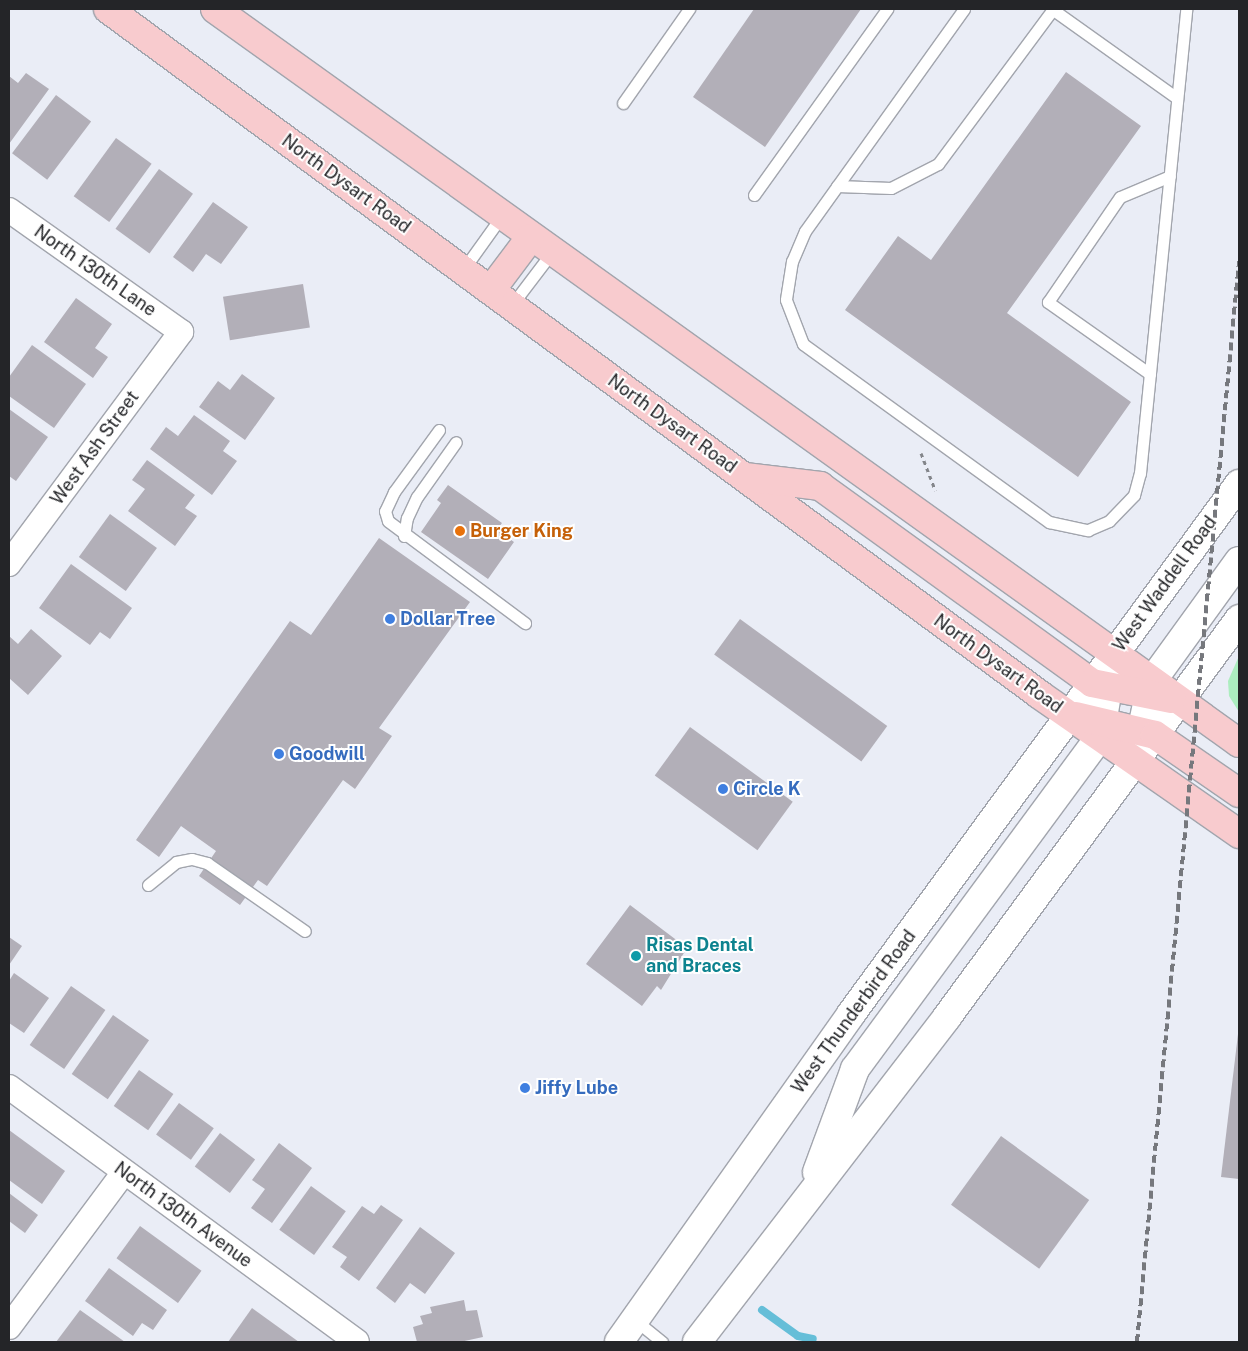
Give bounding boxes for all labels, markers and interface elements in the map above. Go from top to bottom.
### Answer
street label: North Dysart Road [277,130,415,238]
street label: North 130th Lane [30,221,160,321]
street label: North Dysart Road [603,370,741,478]
street label: West Ash Street [46,387,144,509]
street label: West Waddell Road [1109,512,1221,656]
place label: Burger King [470,520,573,542]
marker: Burger King [454,525,466,537]
place label: Dollar Tree [400,608,495,630]
street label: North Dysart Road [929,610,1067,718]
marker: Dollar Tree [384,613,396,625]
place label: Goodwill [289,743,365,765]
marker: Goodwill [273,748,285,760]
place label: Circle K [733,778,801,800]
marker: Circle K [717,783,729,795]
street label: West Thunderbird Road [787,926,921,1098]
place label: Risas Dental and Braces [646,935,754,978]
marker: Risas Dental and Braces [630,950,642,962]
place label: Jiffy Lube [535,1077,618,1099]
marker: Jiffy Lube [519,1082,531,1094]
street label: North 130th Avenue [110,1158,256,1272]

